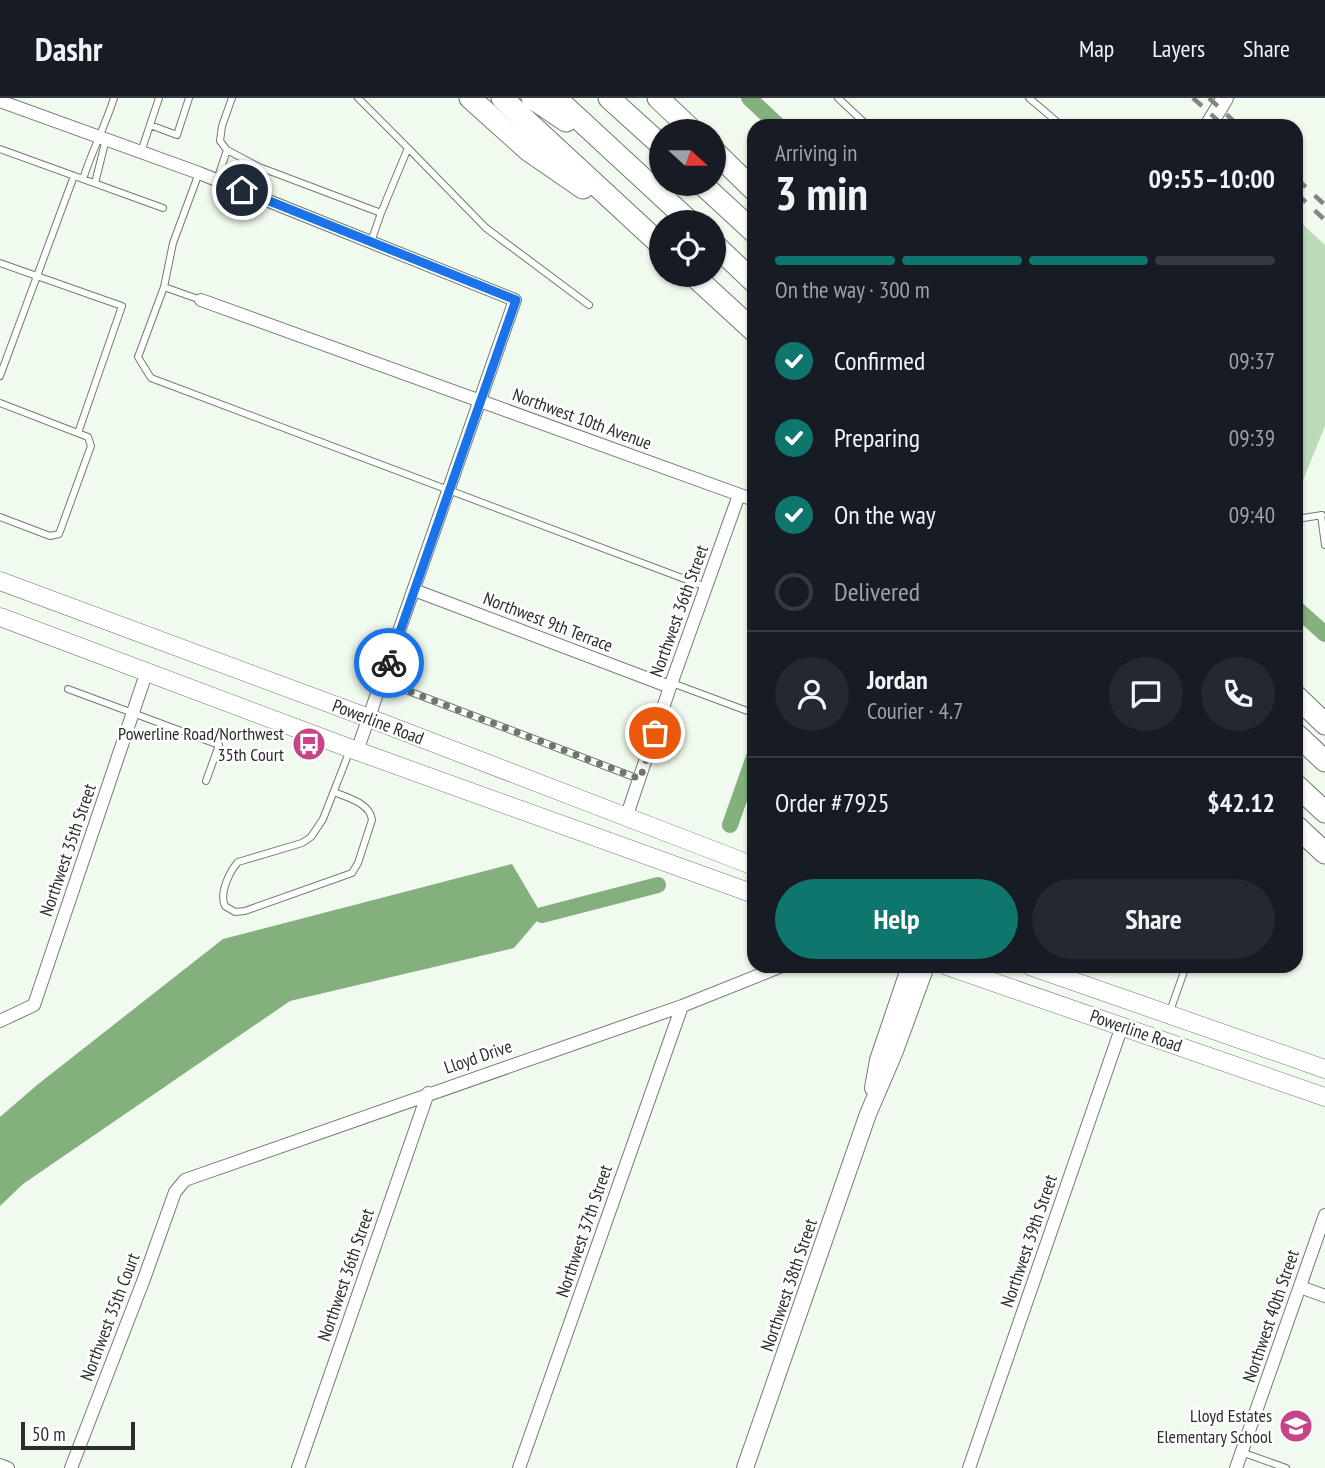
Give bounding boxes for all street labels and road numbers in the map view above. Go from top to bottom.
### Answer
street label: Northwest 10th Avenue [509,383,655,454]
street label: Northwest 36th Street [644,542,713,680]
street label: Northwest 9th Terrace [480,586,616,657]
street label: Powerline Road [329,694,427,749]
street label: Northwest 35th Street [34,781,101,919]
street label: Powerline Road [1087,1004,1185,1057]
street label: Lloyd Drive [441,1034,515,1079]
street label: Northwest 37th Street [550,1162,617,1300]
street label: Northwest 39th Street [995,1172,1062,1310]
street label: Northwest 36th Street [312,1206,379,1344]
street label: Northwest 38th Street [755,1216,822,1354]
street label: Northwest 40th Street [1237,1247,1304,1385]
street label: Northwest 35th Court [75,1250,144,1384]

